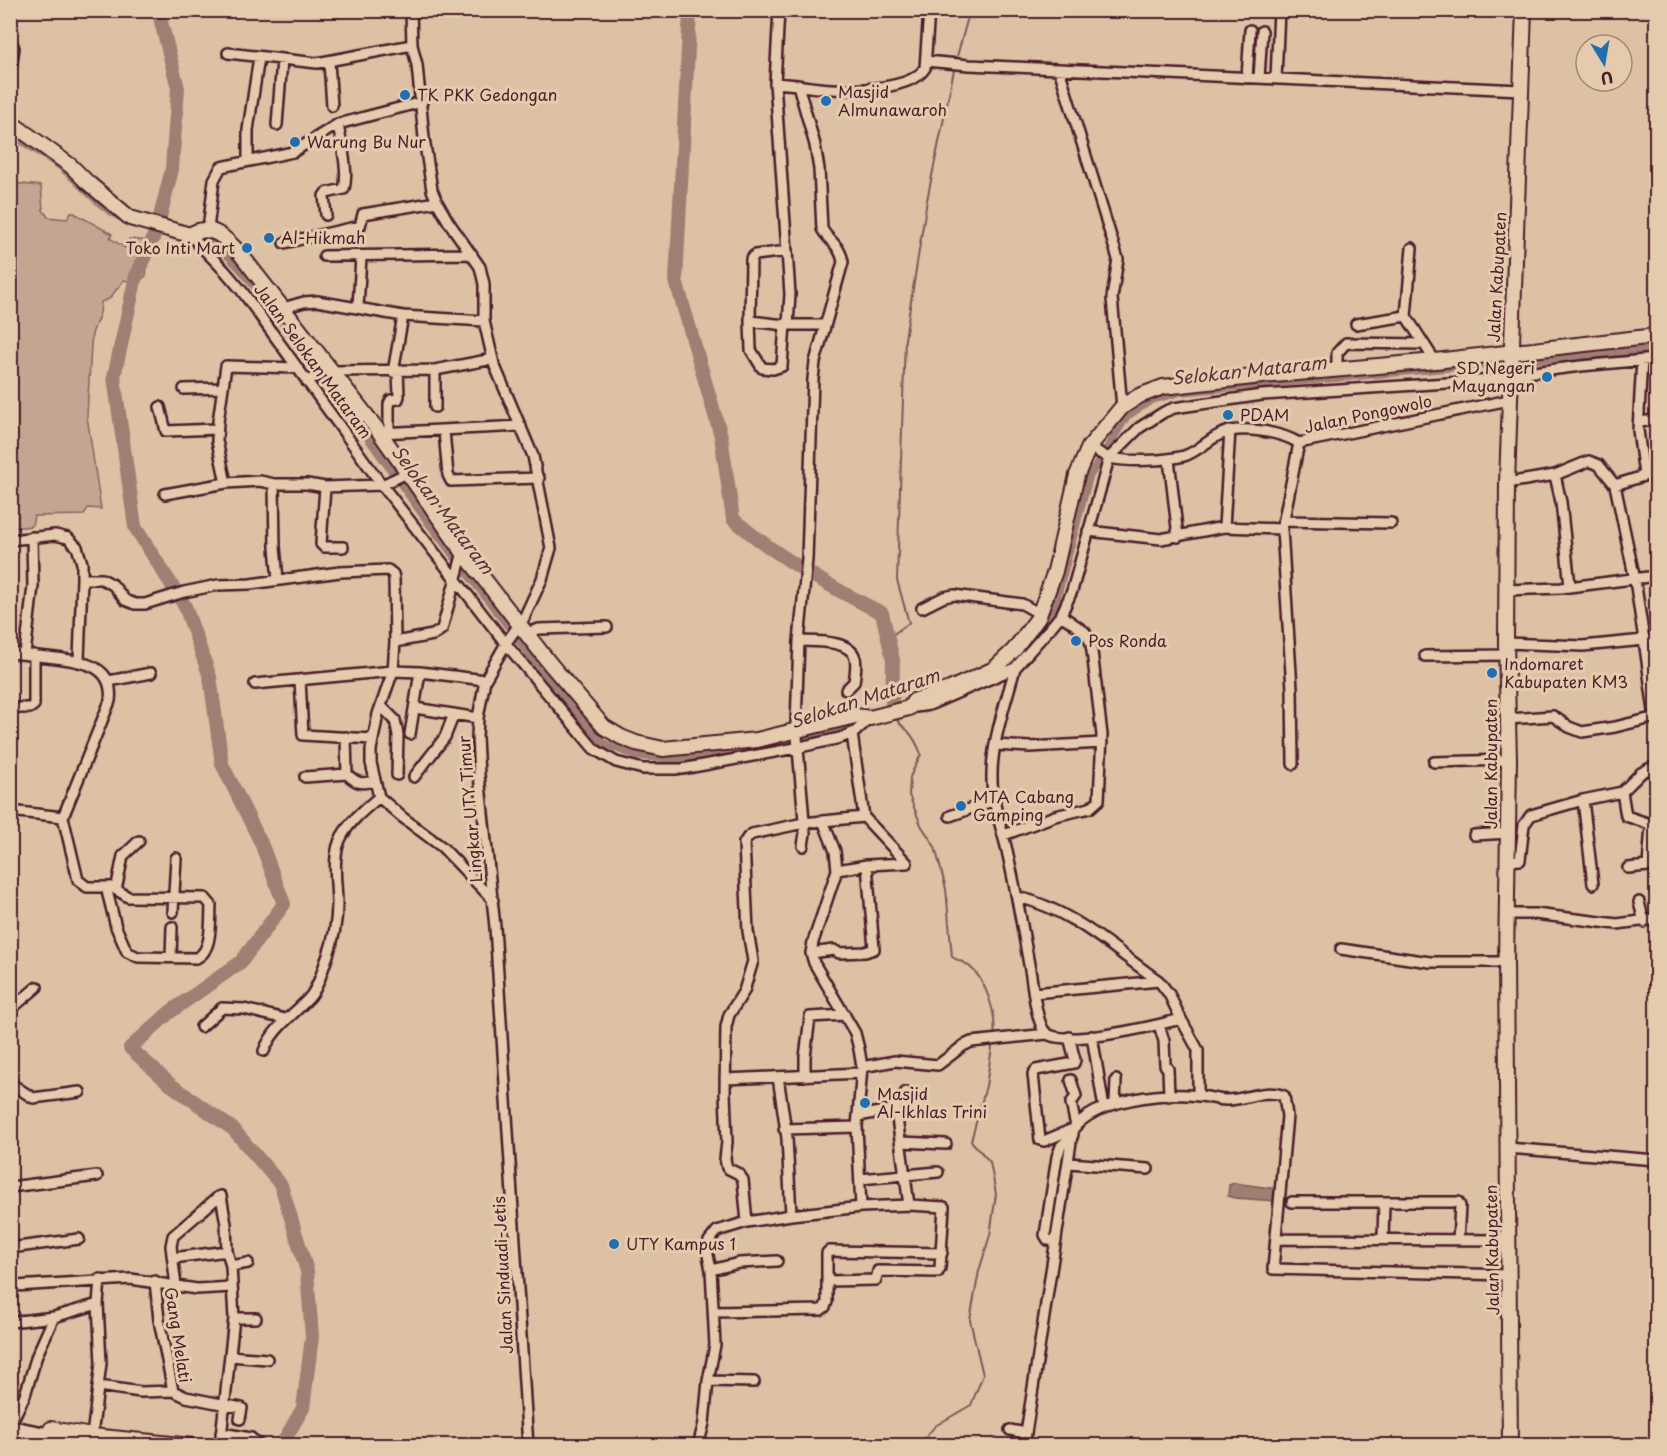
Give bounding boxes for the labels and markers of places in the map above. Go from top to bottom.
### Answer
place label: Masjid Almunawaroh [838,79,947,121]
place label: TK PKK Gedongan [417,82,557,106]
marker: TK PKK Gedongan [398,88,412,102]
marker: Masjid Almunawaroh [819,94,833,108]
place label: Warung Bu Nur [307,129,426,153]
marker: Warung Bu Nur [288,135,302,149]
place label: Al-Hikmah [281,225,365,249]
marker: Al-Hikmah [262,231,276,245]
place label: Toko Inti Mart [125,235,235,259]
marker: Toko Inti Mart [240,241,254,255]
place label: SD Negeri Mayangan [1452,355,1535,397]
marker: SD Negeri Mayangan [1540,370,1554,384]
place label: PDAM [1240,402,1289,426]
marker: PDAM [1221,408,1235,422]
place label: Pos Ronda [1088,628,1167,652]
marker: Pos Ronda [1069,634,1083,648]
place label: Indomaret Kabupaten KM3 [1504,651,1628,693]
marker: Indomaret Kabupaten KM3 [1485,666,1499,680]
place label: MTA Cabang Gamping [973,784,1074,826]
marker: MTA Cabang Gamping [954,799,968,813]
place label: Masjid Al-Ikhlas Trini [877,1081,987,1123]
marker: Masjid Al-Ikhlas Trini [858,1096,872,1110]
place label: UTY Kampus 1 [626,1231,736,1255]
marker: UTY Kampus 1 [607,1237,621,1251]

